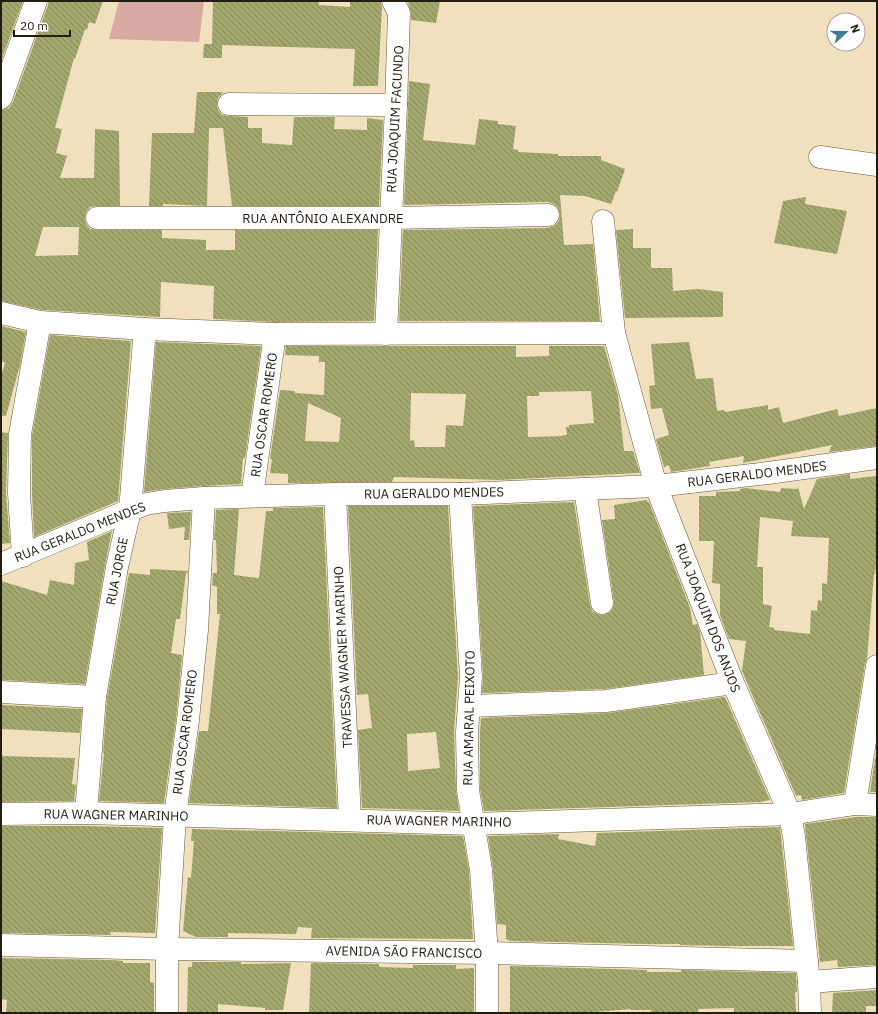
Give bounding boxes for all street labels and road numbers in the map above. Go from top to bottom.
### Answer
street label: RUA JOAQUIM FACUNDO [383,45,407,193]
street label: RUA ANTÔNIO ALEXANDRE [242,210,404,227]
street label: RUA OSCAR ROMERO [247,352,281,478]
street label: RUA GERALDO MENDES [686,457,828,491]
street label: RUA GERALDO MENDES [364,483,504,503]
street label: RUA GERALDO MENDES [12,498,148,566]
street label: RUA JORGE [102,536,132,606]
street label: RUA JOAQUIM DOS ANJOS [672,541,744,695]
street label: TRAVESSA WAGNER MARINHO [330,566,356,748]
street label: RUA AMARAL PEIXOTO [459,650,479,786]
street label: RUA OSCAR ROMERO [169,669,201,795]
street label: RUA WAGNER MARINHO [43,805,189,825]
street label: RUA WAGNER MARINHO [366,811,512,831]
street label: AVENIDA SÃO FRANCISCO [326,942,482,962]

